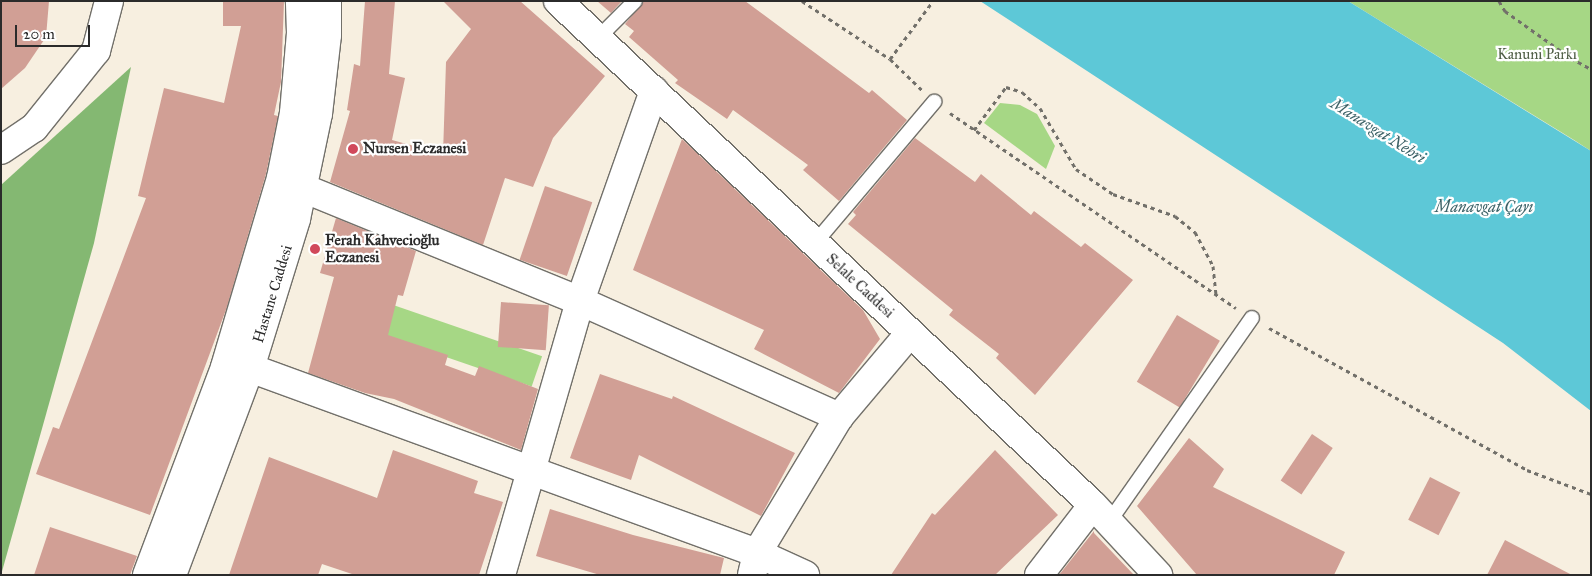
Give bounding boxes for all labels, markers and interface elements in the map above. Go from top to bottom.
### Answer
scale bar [18,15,92,47]
text: 20 m [23,25,55,43]
park label: Kanuni Parkı [1497,46,1577,64]
water label: Manavgat Nehri [1327,94,1429,168]
place label: Nursen Eczanesi [363,140,466,158]
marker: Nursen Eczanesi [347,143,359,155]
water label: Manavgat Çayı [1435,197,1533,217]
place label: Ferah Kahvecioğlu Eczanesi [325,231,440,266]
street label: Hastane Caddesi [250,243,296,345]
marker: Ferah Kahvecioğlu Eczanesi [309,243,321,255]
street label: Selale Caddesi [822,250,898,322]

